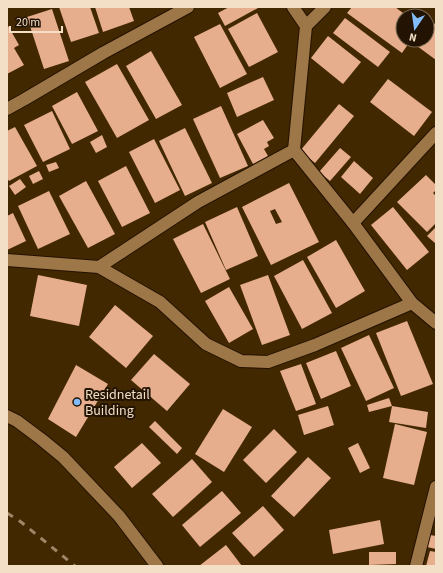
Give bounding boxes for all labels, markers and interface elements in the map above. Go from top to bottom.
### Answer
scale bar [10,8,62,34]
north arrow [395,8,435,48]
text: 20 m [16,14,40,31]
text: N [408,29,418,45]
place label: Residnetail Building [85,385,150,421]
marker: Residnetail Building [72,397,82,407]

